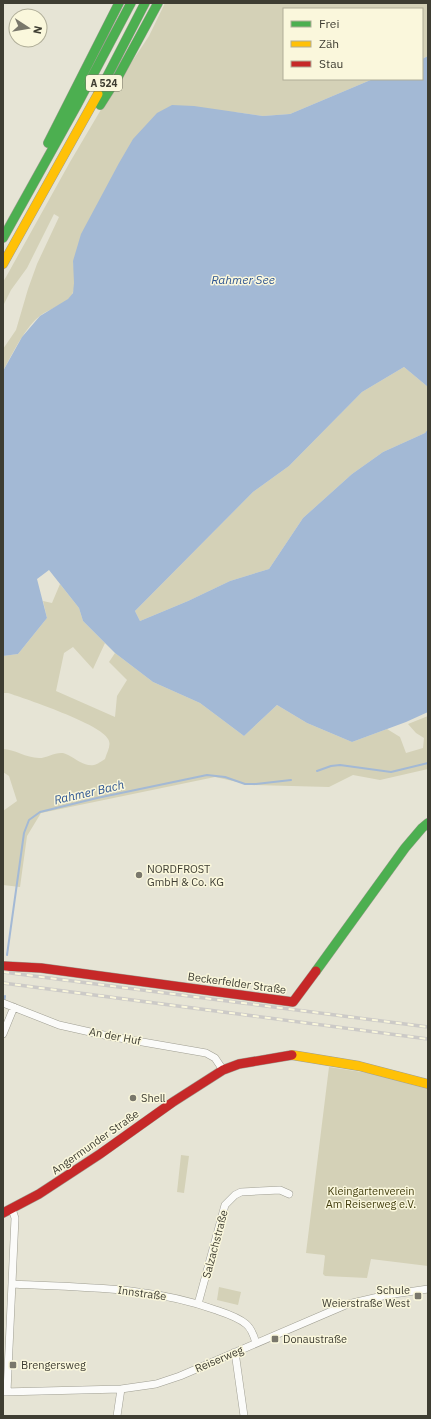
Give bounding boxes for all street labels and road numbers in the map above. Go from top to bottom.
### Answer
road number: A 524 [86,75,122,91]
street label: Beckerfelder Straße [187,969,287,997]
street label: An der Huf [88,1024,143,1048]
street label: Angermunder Straße [49,1107,141,1177]
street label: Salzachstraße [199,1208,231,1280]
street label: Innstraße [117,1283,167,1303]
street label: Reiserweg [193,1342,246,1375]

